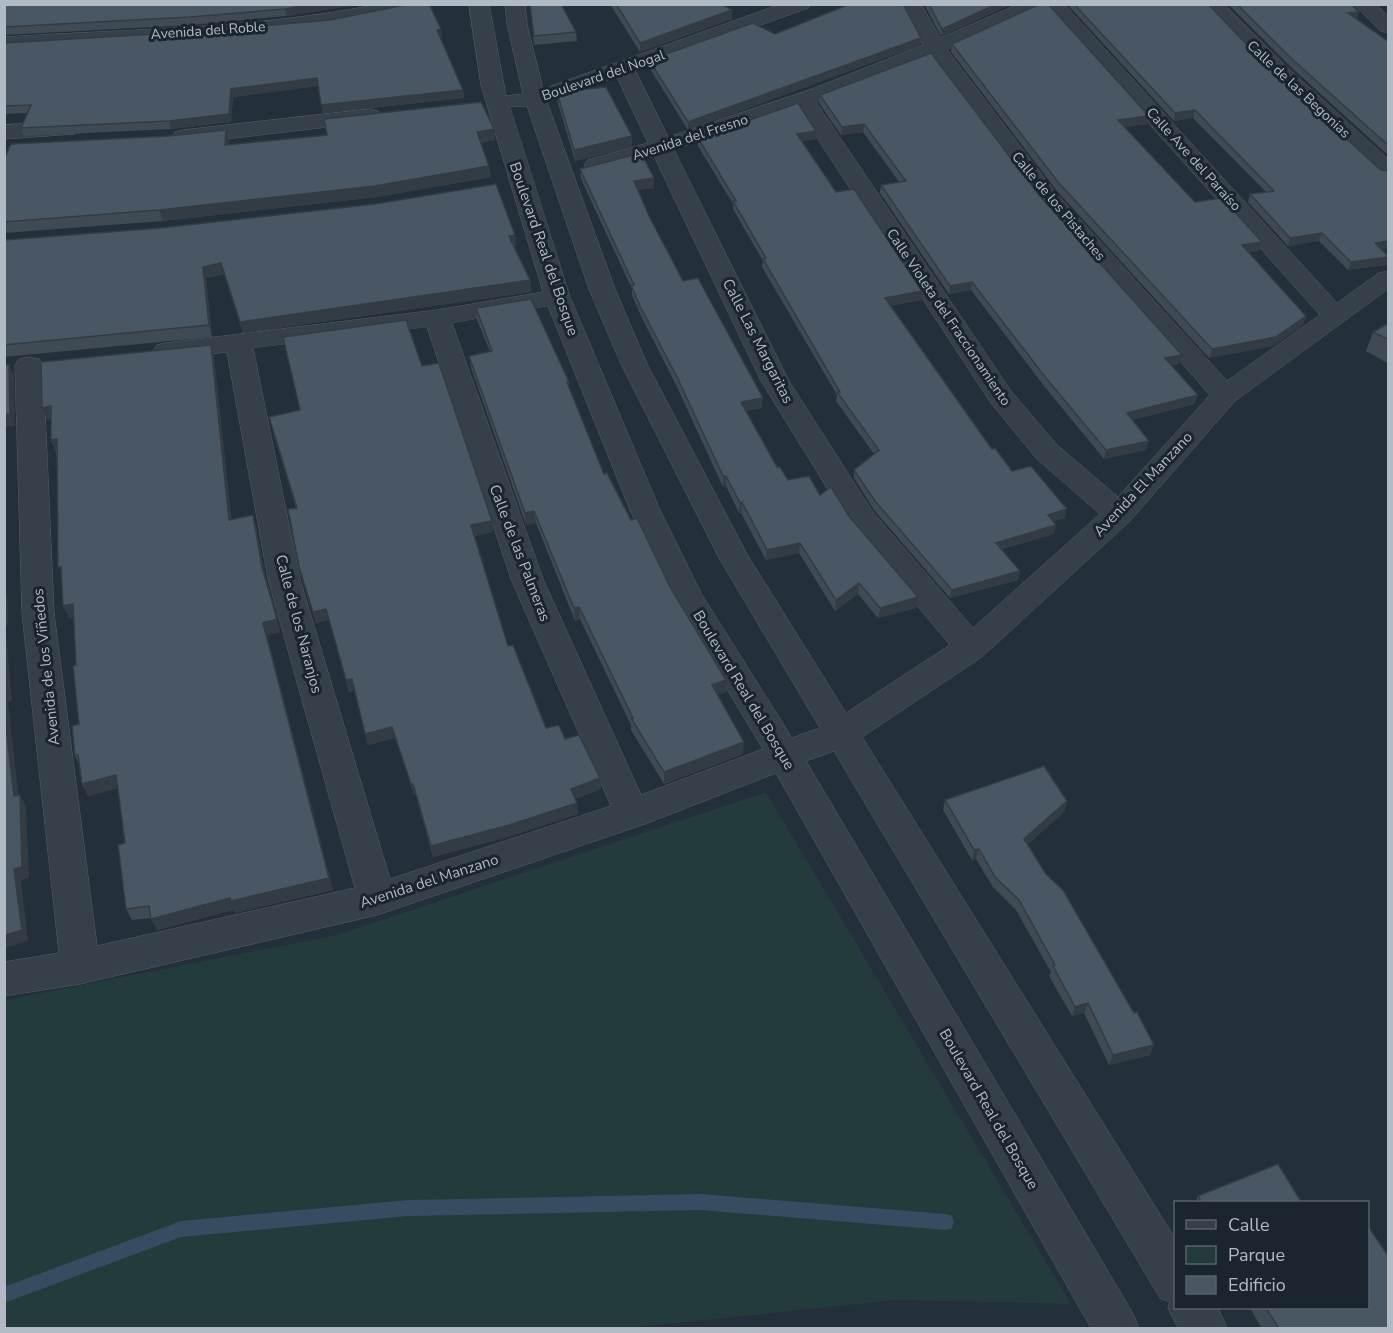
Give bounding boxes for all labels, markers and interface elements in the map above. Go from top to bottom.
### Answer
street label: Avenida del Roble [150,17,266,44]
street label: Calle de las Begonias [1243,36,1355,143]
street label: Boulevard del Nogal [539,45,668,105]
street label: Calle Ave del Paraíso [1142,103,1245,215]
street label: Avenida del Fresno [630,110,751,165]
street label: Calle de los Pistaches [1007,148,1110,265]
street label: Boulevard Real del Bosque [505,159,583,339]
street label: Calle Violeta del Fraccionamiento [882,225,1015,410]
street label: Calle Las Margaritas [718,275,798,407]
street label: Avenida El Manzano [1089,427,1197,541]
street label: Calle de las Palmeras [485,482,555,624]
street label: Calle de los Naranjos [271,552,327,696]
street label: Avenida de los Viñedos [28,588,64,746]
street label: Boulevard Real del Bosque [688,607,800,773]
street label: Avenida del Manzano [357,849,501,913]
street label: Boulevard Real del Bosque [935,1025,1043,1193]
legend [1174,1201,1369,1309]
text: Calle [1228,1213,1270,1237]
text: Parque [1228,1243,1285,1267]
text: Edificio [1228,1273,1286,1297]

